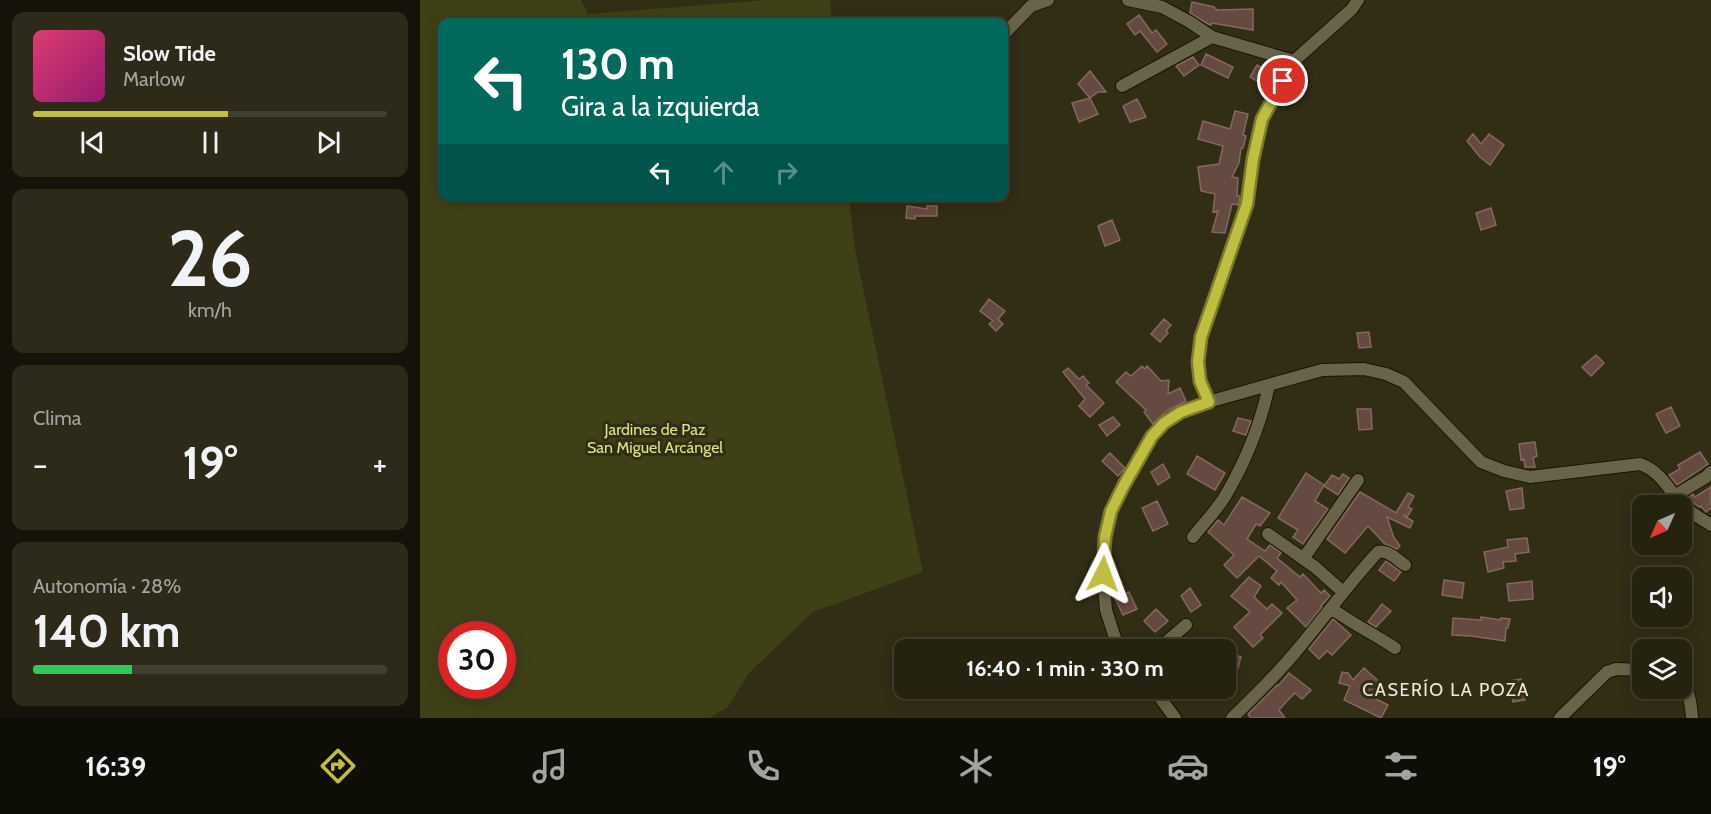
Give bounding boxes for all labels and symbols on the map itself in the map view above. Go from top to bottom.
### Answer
pin [1257,55,1308,106]
park label: Jardines de Paz San Miguel Arcángel [587,420,723,457]
north arrow [1632,495,1692,555]
position arrow [1071,542,1135,606]
speed limit sign: 30 [438,621,516,699]
district label: CASERÍO LA POZA [1362,679,1530,701]

